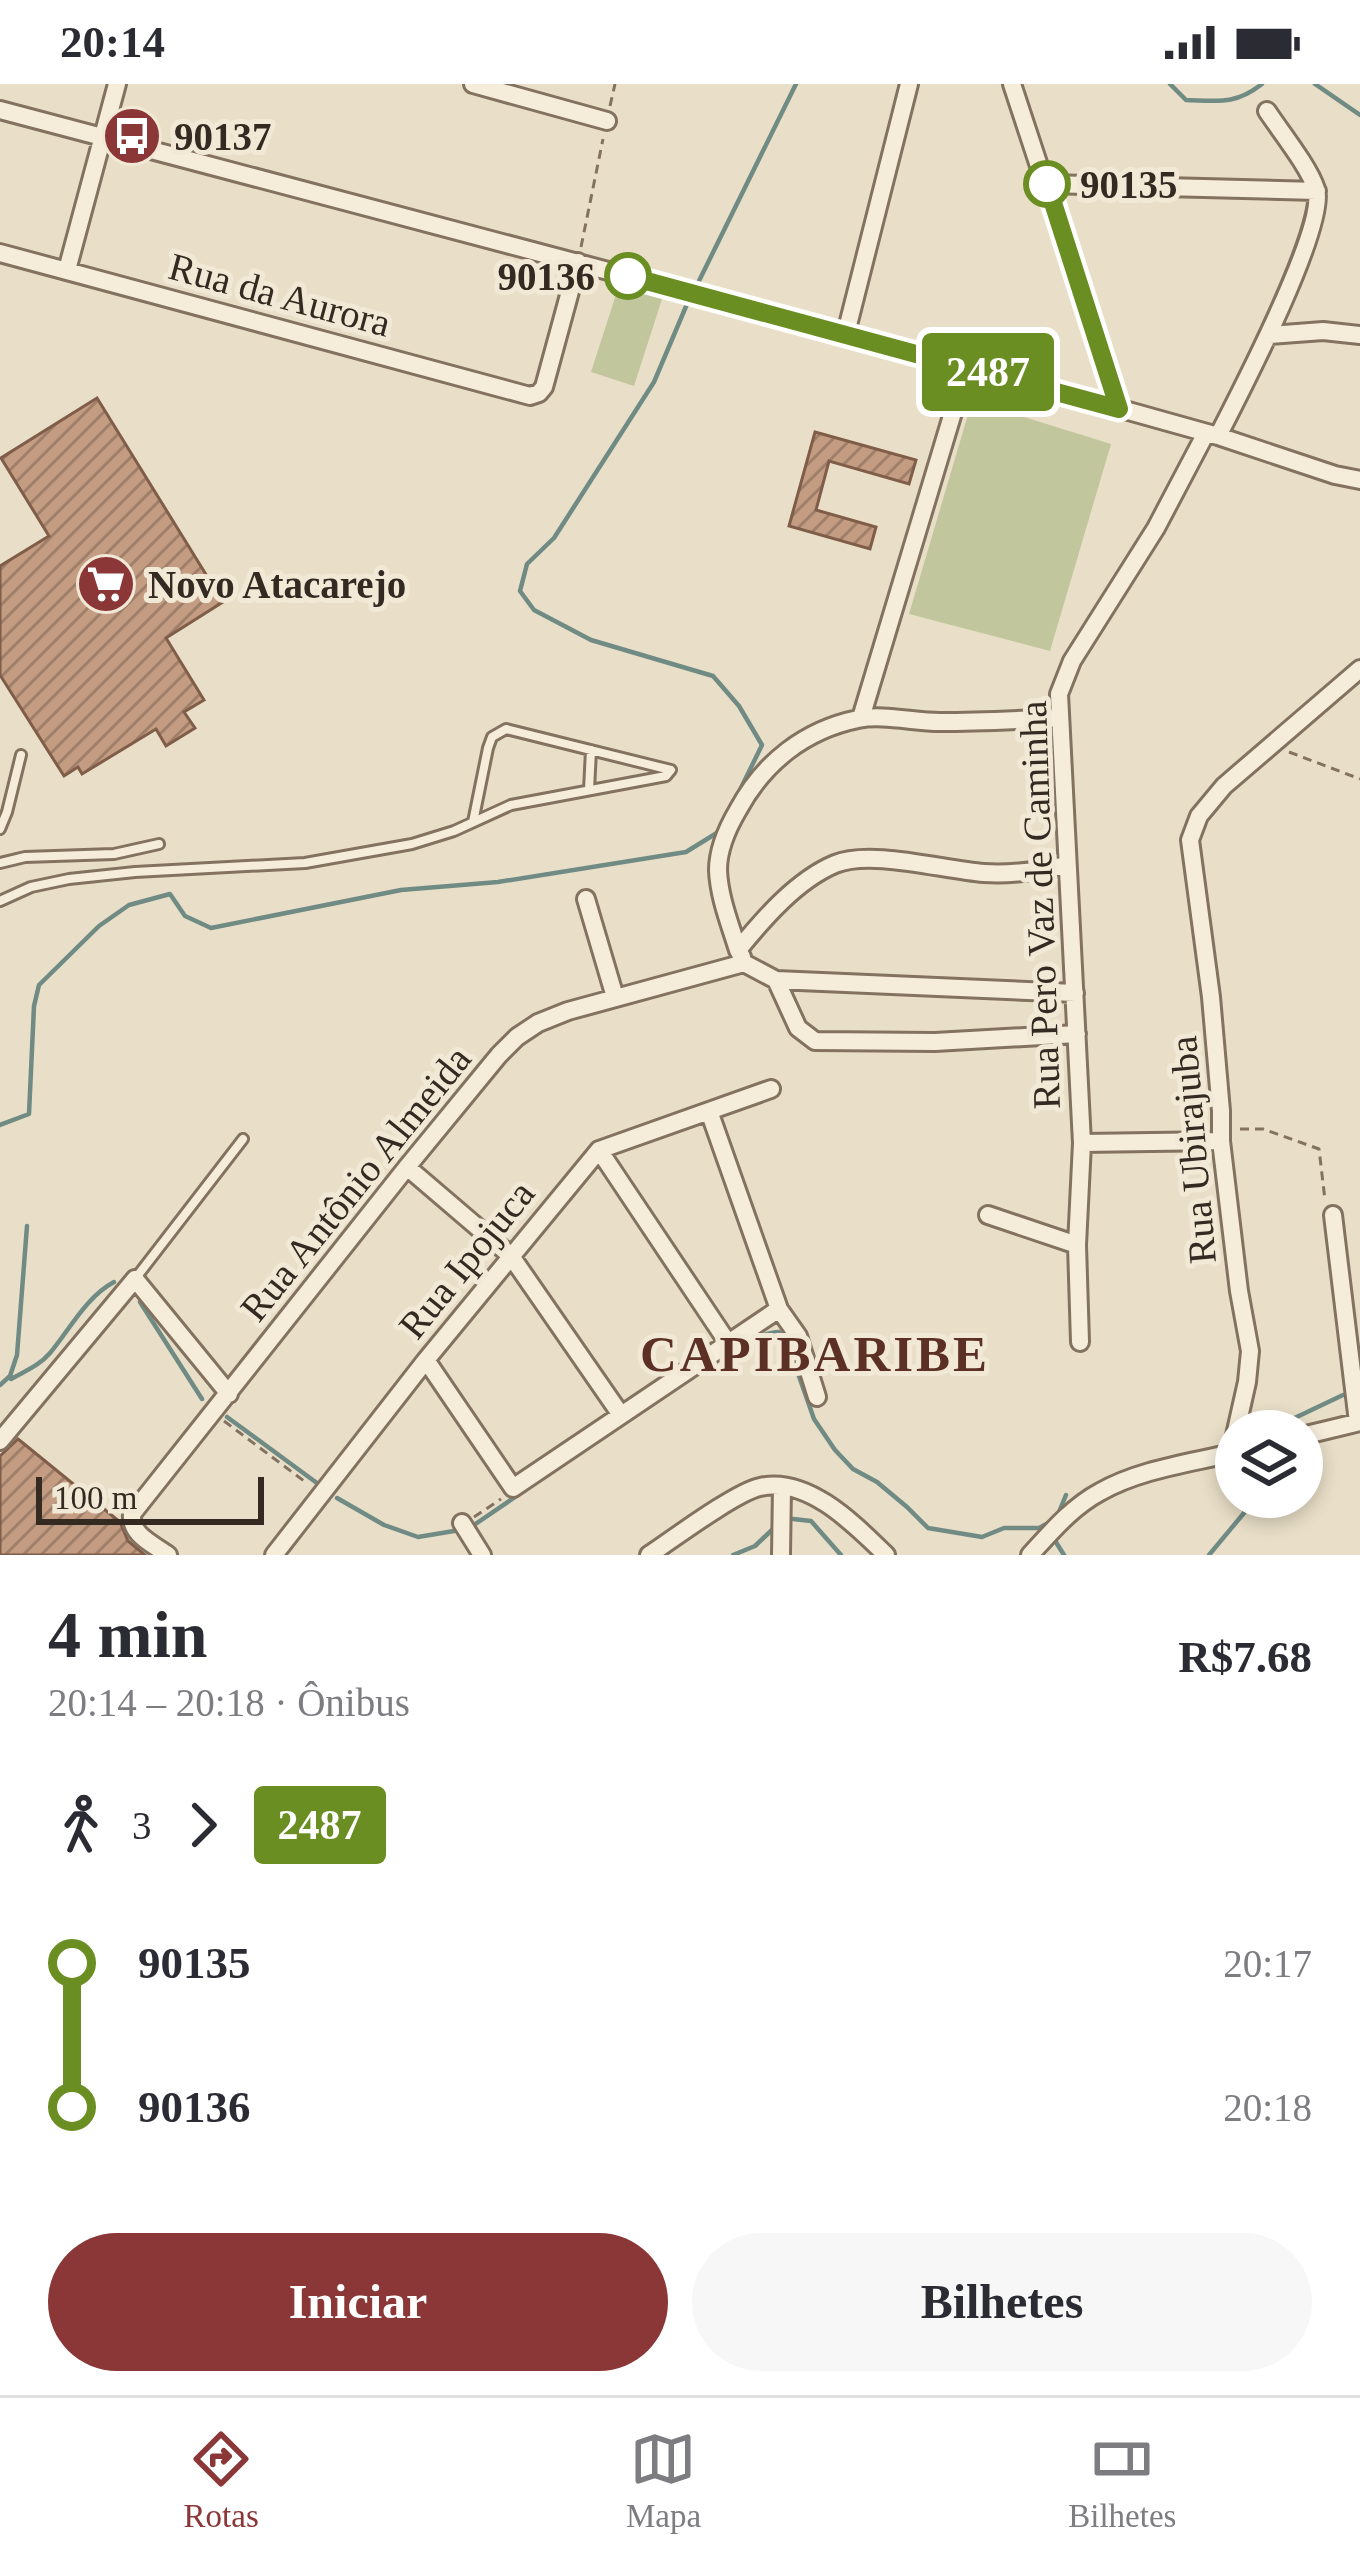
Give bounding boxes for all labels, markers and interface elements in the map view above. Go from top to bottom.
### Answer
text: 20:14 [60,17,165,67]
bus stop icon: 90137 [101,105,163,167]
place label: 90137 [174,115,272,158]
marker: 90135 [1025,162,1069,206]
place label: 90135 [1080,163,1178,206]
street label: Rua da Aurora [164,244,395,345]
marker: 90136 [606,254,650,298]
place label: 90136 [498,255,595,298]
line badge: 2487 [904,333,1072,411]
text: 2487 [946,349,1030,395]
supermarket icon: Novo Atacarejo [75,553,137,615]
place label: Novo Atacarejo [148,563,406,607]
street label: Rua Pero Vaz de Caminha [1011,700,1068,1110]
street label: Rua Ubirajuba [1161,1034,1225,1266]
street label: Rua Antônio Almeida [232,1038,479,1329]
street label: Rua Ipojuca [390,1172,544,1347]
district label: CAPIBARIBE [640,1326,990,1382]
map controls [1215,1410,1323,1518]
button: layers [1215,1410,1323,1518]
scale bar [36,1471,264,1524]
text: 100 m [54,1480,137,1516]
text: 4 min [48,1598,208,1671]
text: R$7.68 [1178,1632,1312,1682]
text: 20:14 – 20:18 · Ônibus [48,1681,410,1724]
icon: walk [48,1792,114,1858]
icon: forward [170,1792,236,1858]
text: 2487 [278,1802,362,1848]
text: 3 [132,1804,152,1847]
text: 90135 [138,1938,251,1988]
text: 20:17 [1223,1942,1312,1985]
text: 90136 [138,2082,251,2132]
text: 20:18 [1223,2086,1312,2129]
button: Iniciar [48,2233,668,2371]
button: Bilhetes [692,2233,1312,2371]
tab: Rotas [184,2426,259,2535]
tab: Mapa [626,2426,701,2535]
tab: Bilhetes [1068,2426,1176,2535]

